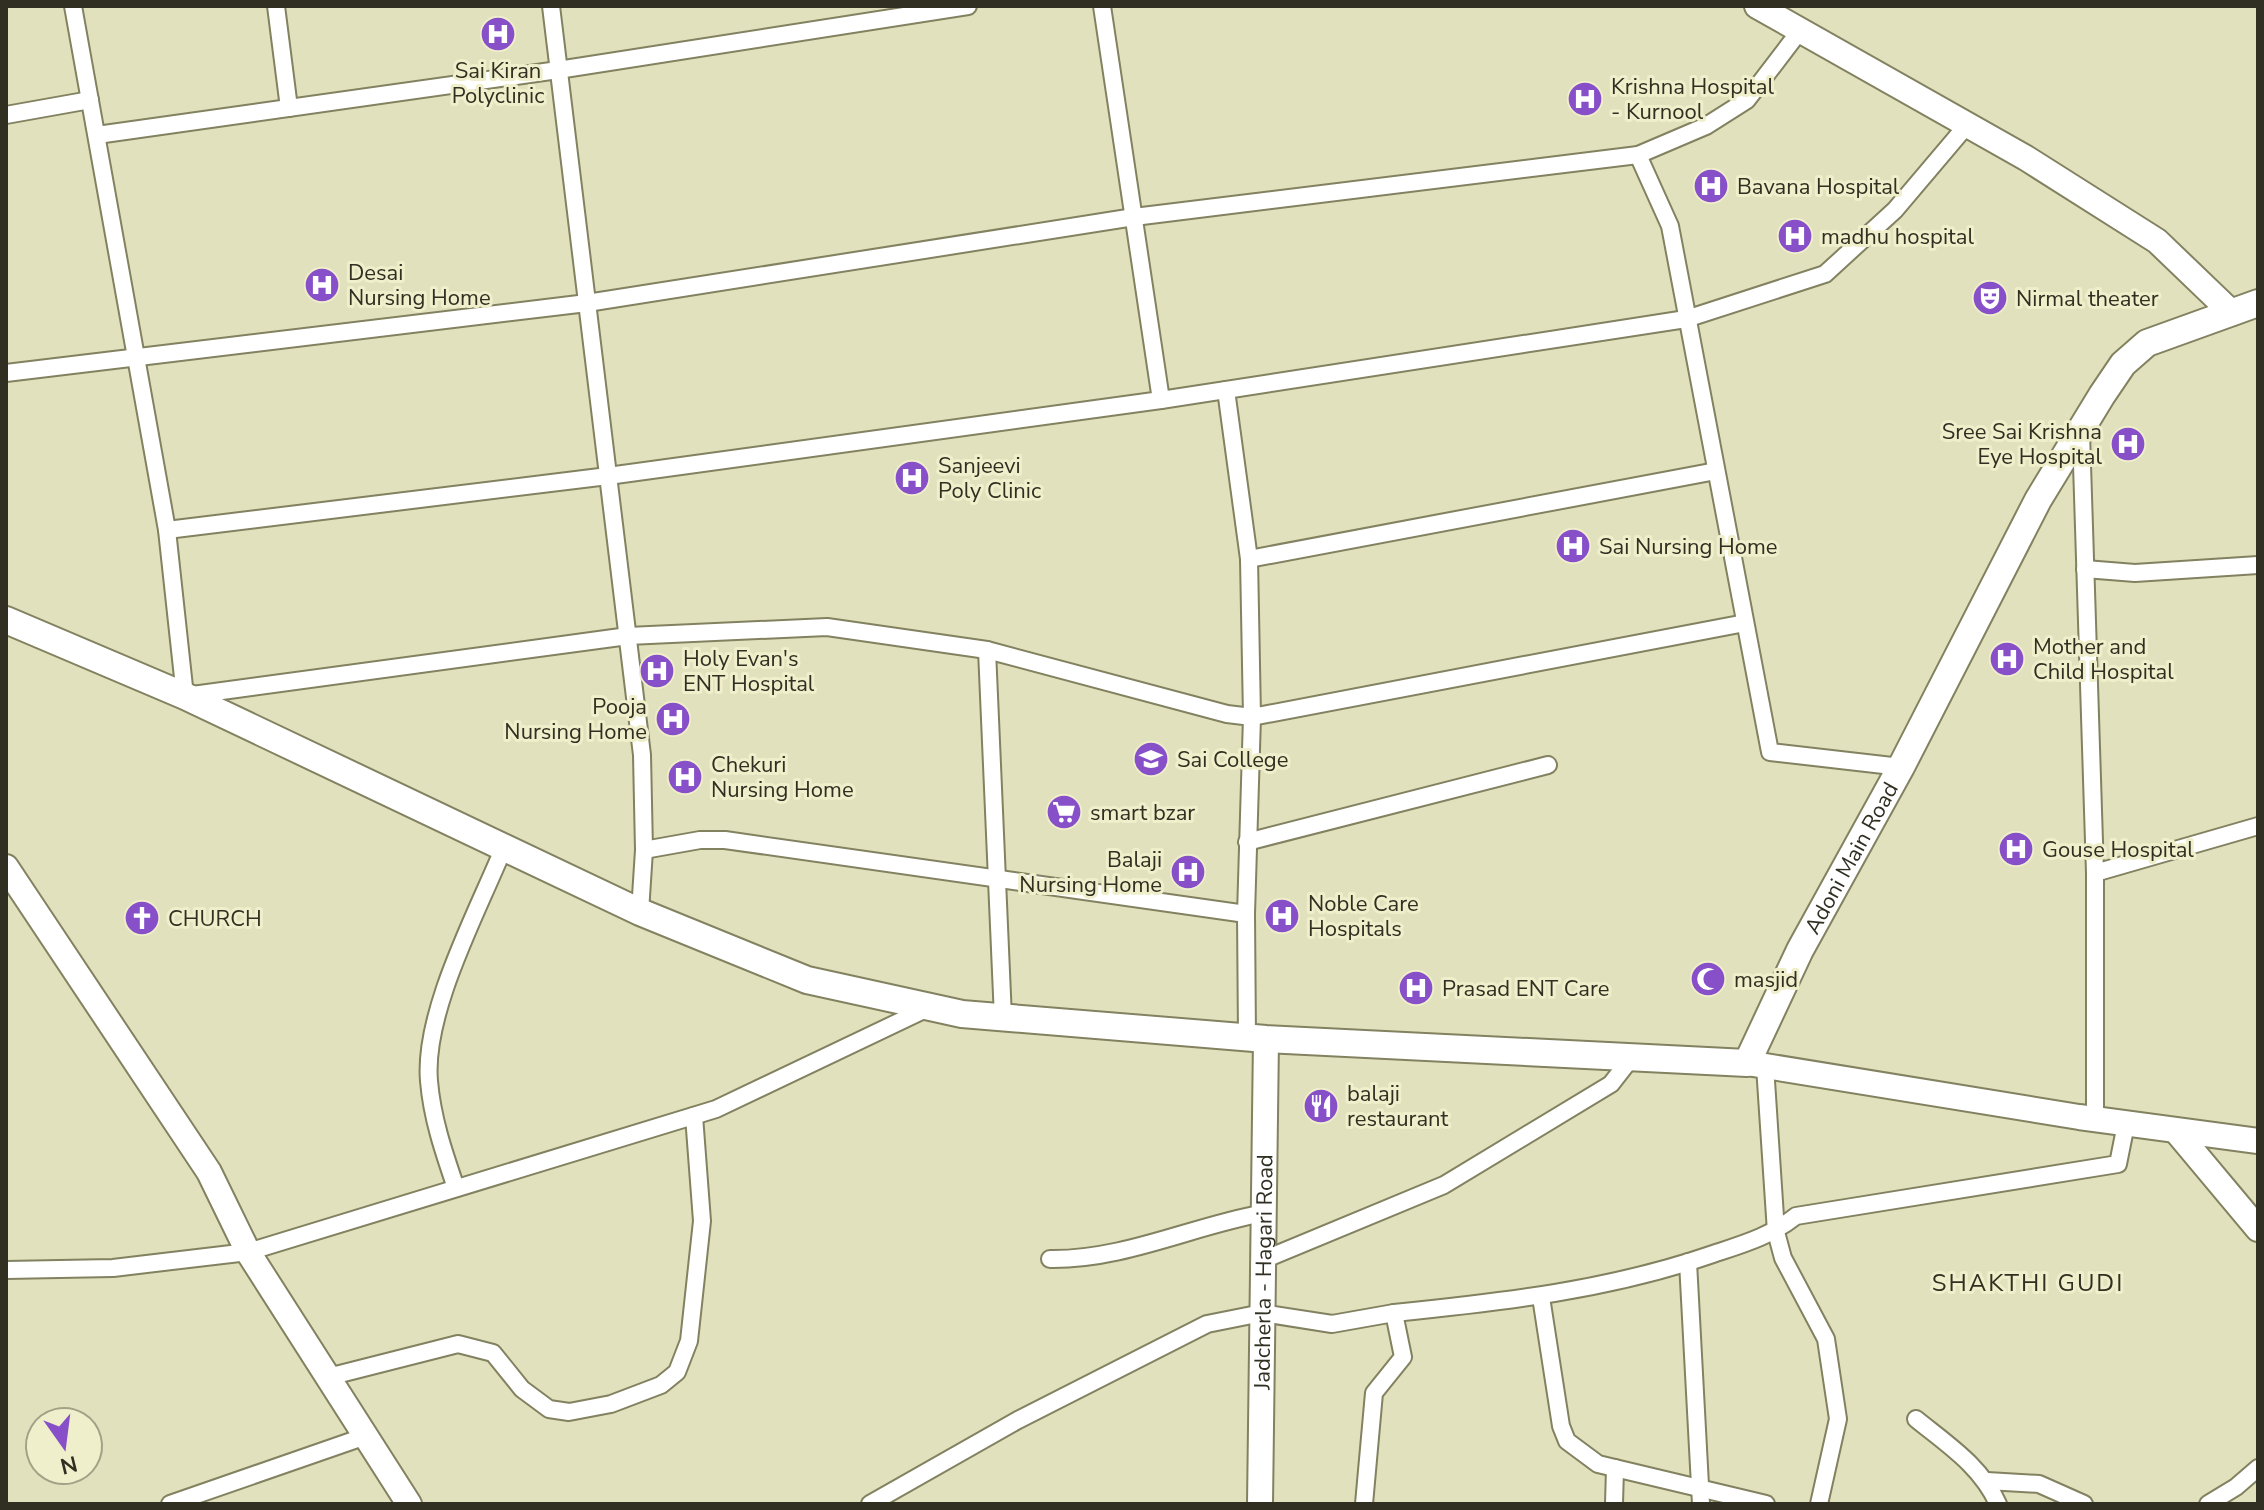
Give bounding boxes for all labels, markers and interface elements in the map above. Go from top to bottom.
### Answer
hospital icon: Sai Kiran Polyclinic [479,15,517,53]
place label: Sai Kiran Polyclinic [452,56,544,111]
place label: Krishna Hospital - Kurnool [1611,72,1774,127]
hospital icon: Krishna Hospital - Kurnool [1566,80,1604,118]
hospital icon: Bavana Hospital [1692,167,1730,205]
place label: Bavana Hospital [1737,172,1900,202]
hospital icon: madhu hospital [1776,217,1814,255]
place label: madhu hospital [1821,222,1974,252]
place label: Desai Nursing Home [348,258,491,313]
hospital icon: Desai Nursing Home [303,266,341,304]
theatre icon: Nirmal theater [1971,279,2009,317]
place label: Nirmal theater [2016,284,2159,314]
place label: Sree Sai Krishna Eye Hospital [1942,417,2102,472]
hospital icon: Sree Sai Krishna Eye Hospital [2109,425,2147,463]
place label: Sanjeevi Poly Clinic [938,451,1041,506]
hospital icon: Sanjeevi Poly Clinic [893,459,931,497]
hospital icon: Sai Nursing Home [1554,527,1592,565]
place label: Sai Nursing Home [1599,532,1778,562]
place label: Mother and Child Hospital [2033,632,2174,687]
hospital icon: Mother and Child Hospital [1988,640,2026,678]
place label: Holy Evan's ENT Hospital [683,644,815,699]
hospital icon: Holy Evan's ENT Hospital [638,652,676,690]
place label: Pooja Nursing Home [504,692,647,747]
hospital icon: Pooja Nursing Home [654,700,692,738]
school or university icon: Sai College [1132,740,1170,778]
place label: Sai College [1177,745,1288,775]
place label: Chekuri Nursing Home [711,750,854,805]
hospital icon: Chekuri Nursing Home [666,758,704,796]
street label: Adoni Main Road [1798,777,1906,940]
supermarket icon: smart bzar [1045,793,1083,831]
place label: smart bzar [1090,798,1195,828]
hospital icon: Gouse Hospital [1997,830,2035,868]
place label: Gouse Hospital [2042,835,2194,865]
place label: Balaji Nursing Home [1019,845,1162,900]
hospital icon: Balaji Nursing Home [1169,853,1207,891]
place label: Noble Care Hospitals [1308,889,1419,944]
hospital icon: Noble Care Hospitals [1263,897,1301,935]
church icon: CHURCH [123,899,161,937]
place label: CHURCH [168,904,262,934]
mosque icon: masjid [1689,960,1727,998]
place label: masjid [1734,965,1798,995]
hospital icon: Prasad ENT Care [1397,969,1435,1007]
place label: Prasad ENT Care [1442,974,1609,1004]
place label: balaji restaurant [1347,1079,1449,1134]
restaurant icon: balaji restaurant [1302,1087,1340,1125]
street label: Jadcherla - Hagari Road [1247,1154,1281,1391]
district label: SHAKTHI GUDI [1932,1267,2124,1299]
north arrow [24,1406,104,1486]
text: N [57,1448,80,1481]

